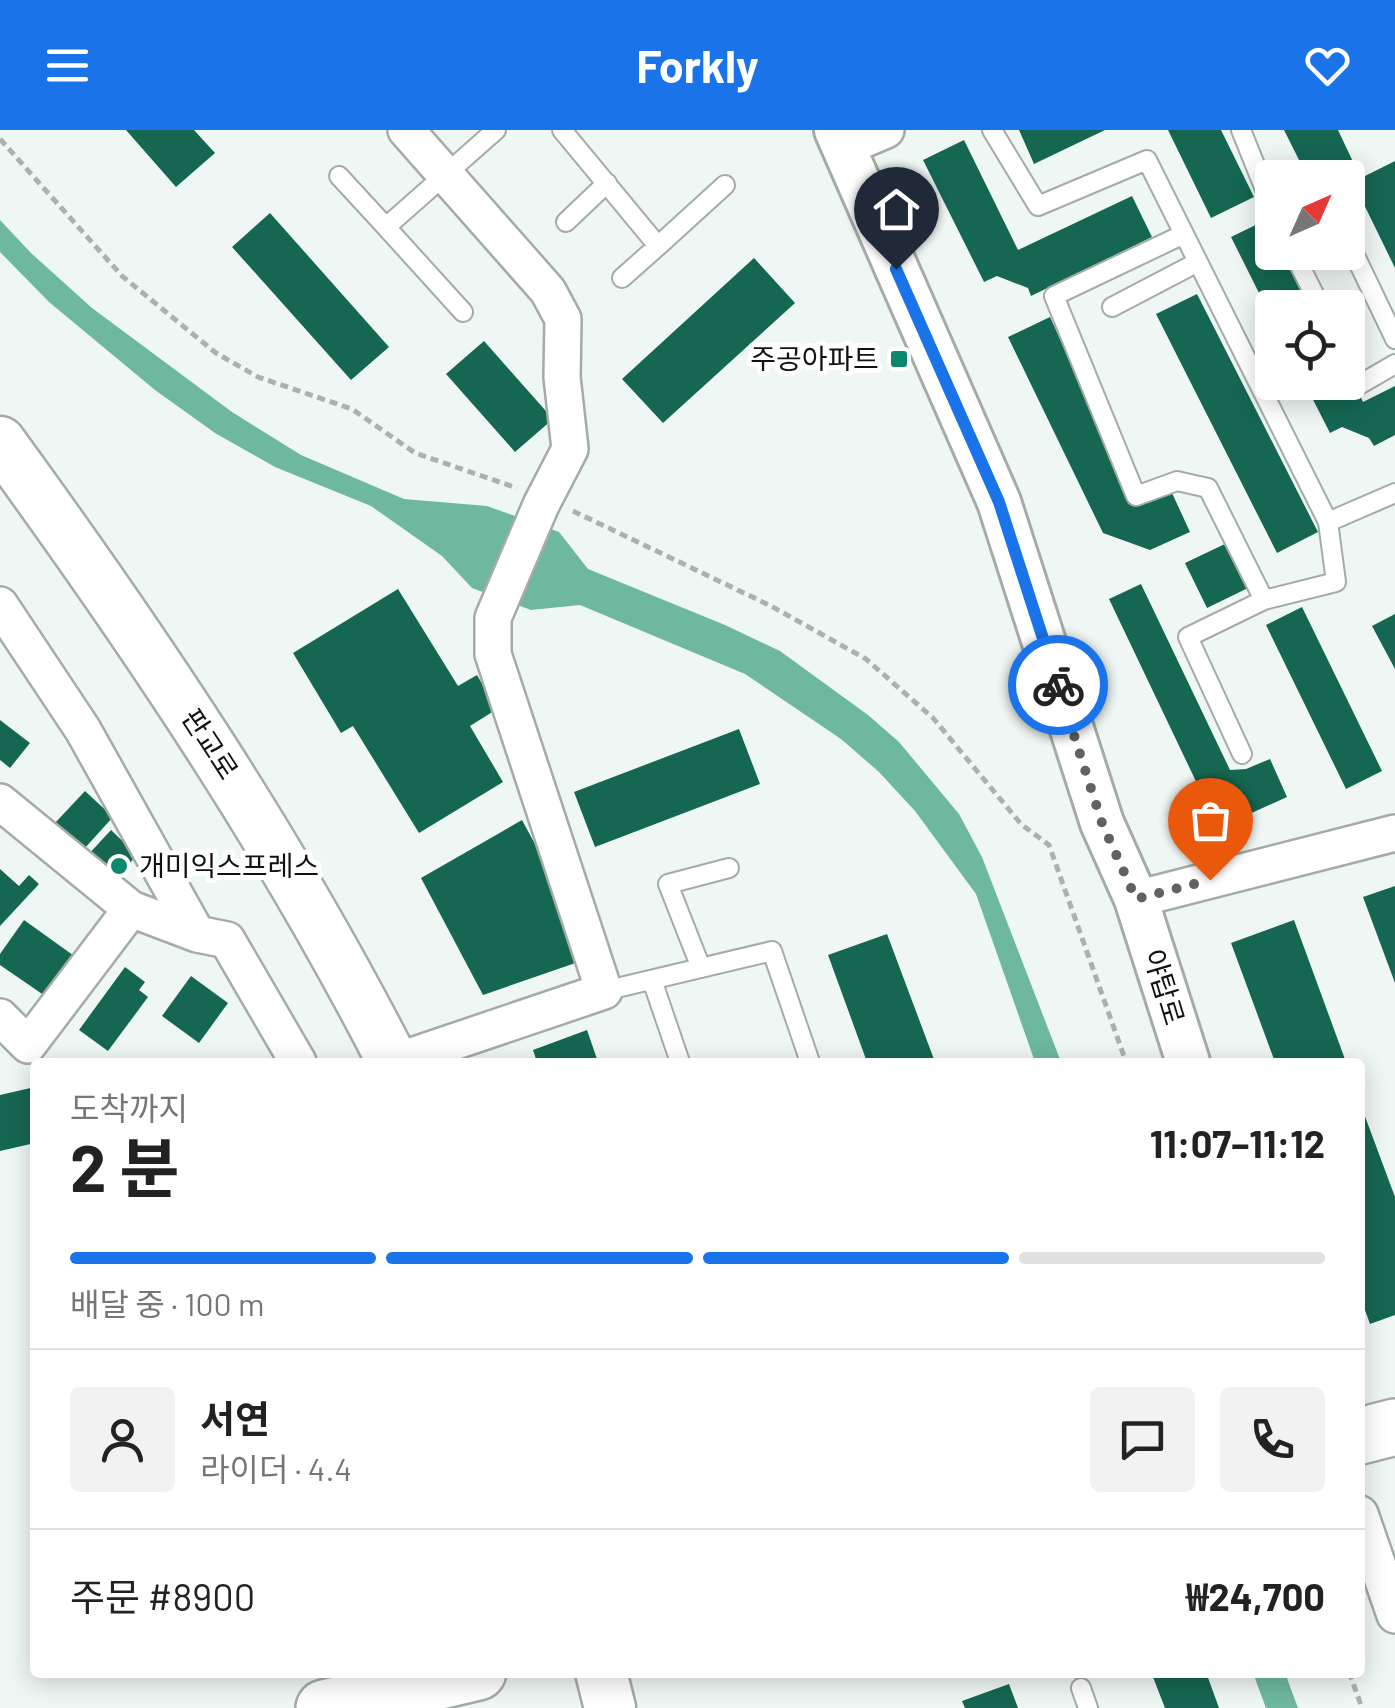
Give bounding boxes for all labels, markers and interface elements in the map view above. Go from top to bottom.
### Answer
icon: menu [40,38,95,93]
text: Forkly [636,38,759,92]
icon: heart [1300,38,1355,93]
north arrow [1255,160,1365,270]
map controls [1255,160,1365,400]
pin [854,167,939,270]
icon: home [869,182,924,237]
button: locate [1255,290,1365,400]
place label: 주공아파트 [750,341,879,375]
marker: 주공아파트 [888,348,910,370]
courier [1008,635,1108,735]
icon: bike [1031,658,1086,713]
street label: 판교로 [176,702,246,785]
pin [1168,778,1253,881]
icon: bag [1183,793,1238,848]
place label: 개미익스프레스 [139,848,319,882]
marker: 개미익스프레스 [108,855,130,877]
street label: 야탑로 [1137,945,1193,1029]
text: 도착까지 [70,1088,188,1126]
text: 11:07–11:12 [1150,1120,1325,1166]
text: 2 분 [70,1127,179,1205]
text: 배달 중 · 100 m [70,1284,264,1322]
button: person [70,1387,175,1492]
button: chat [1090,1387,1195,1492]
button: phone [1220,1387,1325,1492]
text: 서연 [200,1395,270,1441]
text: 라이더 · 4.4 [200,1449,352,1487]
text: 주문 #8900 [70,1573,255,1619]
text: ₩24,700 [1186,1573,1325,1619]

